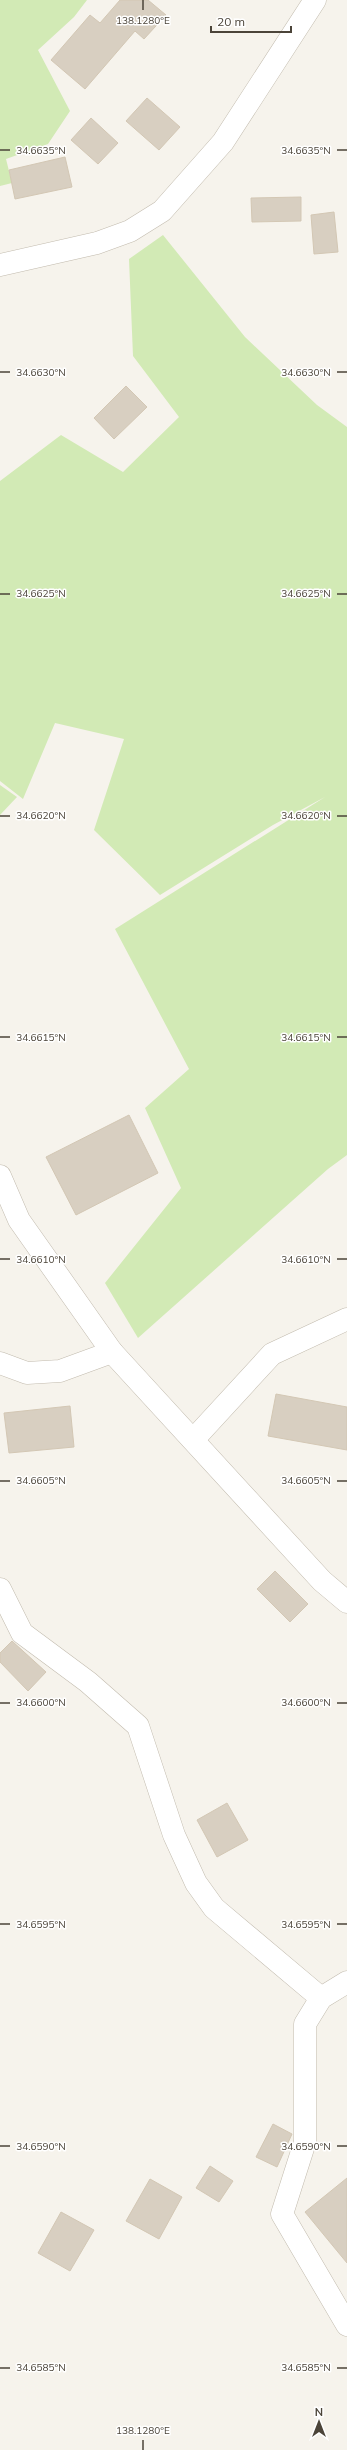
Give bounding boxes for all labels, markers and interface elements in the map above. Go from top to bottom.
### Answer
scale bar [211,8,291,34]
text: 138.1280°E [116,14,170,27]
text: 20 m [217,14,245,29]
text: 34.6635°N [16,144,66,157]
text: 34.6635°N [281,144,331,157]
text: 34.6630°N [16,366,66,379]
text: 34.6630°N [281,366,331,379]
text: 34.6625°N [16,587,66,600]
text: 34.6625°N [281,587,331,600]
text: 34.6620°N [16,809,66,822]
text: 34.6620°N [281,809,331,822]
text: 34.6615°N [16,1031,66,1044]
text: 34.6615°N [281,1031,331,1044]
text: 34.6610°N [16,1253,66,1266]
text: 34.6610°N [281,1253,331,1266]
text: 34.6605°N [16,1474,66,1487]
text: 34.6605°N [281,1474,331,1487]
text: 34.6600°N [16,1696,66,1709]
text: 34.6600°N [281,1696,331,1709]
text: 34.6595°N [16,1918,66,1931]
text: 34.6595°N [281,1918,331,1931]
text: 34.6590°N [16,2140,66,2153]
text: 34.6590°N [281,2140,331,2153]
text: 34.6585°N [16,2361,66,2374]
text: 34.6585°N [281,2361,331,2374]
north arrow [299,2402,339,2442]
text: N [315,2405,323,2419]
text: 138.1280°E [116,2424,170,2437]

